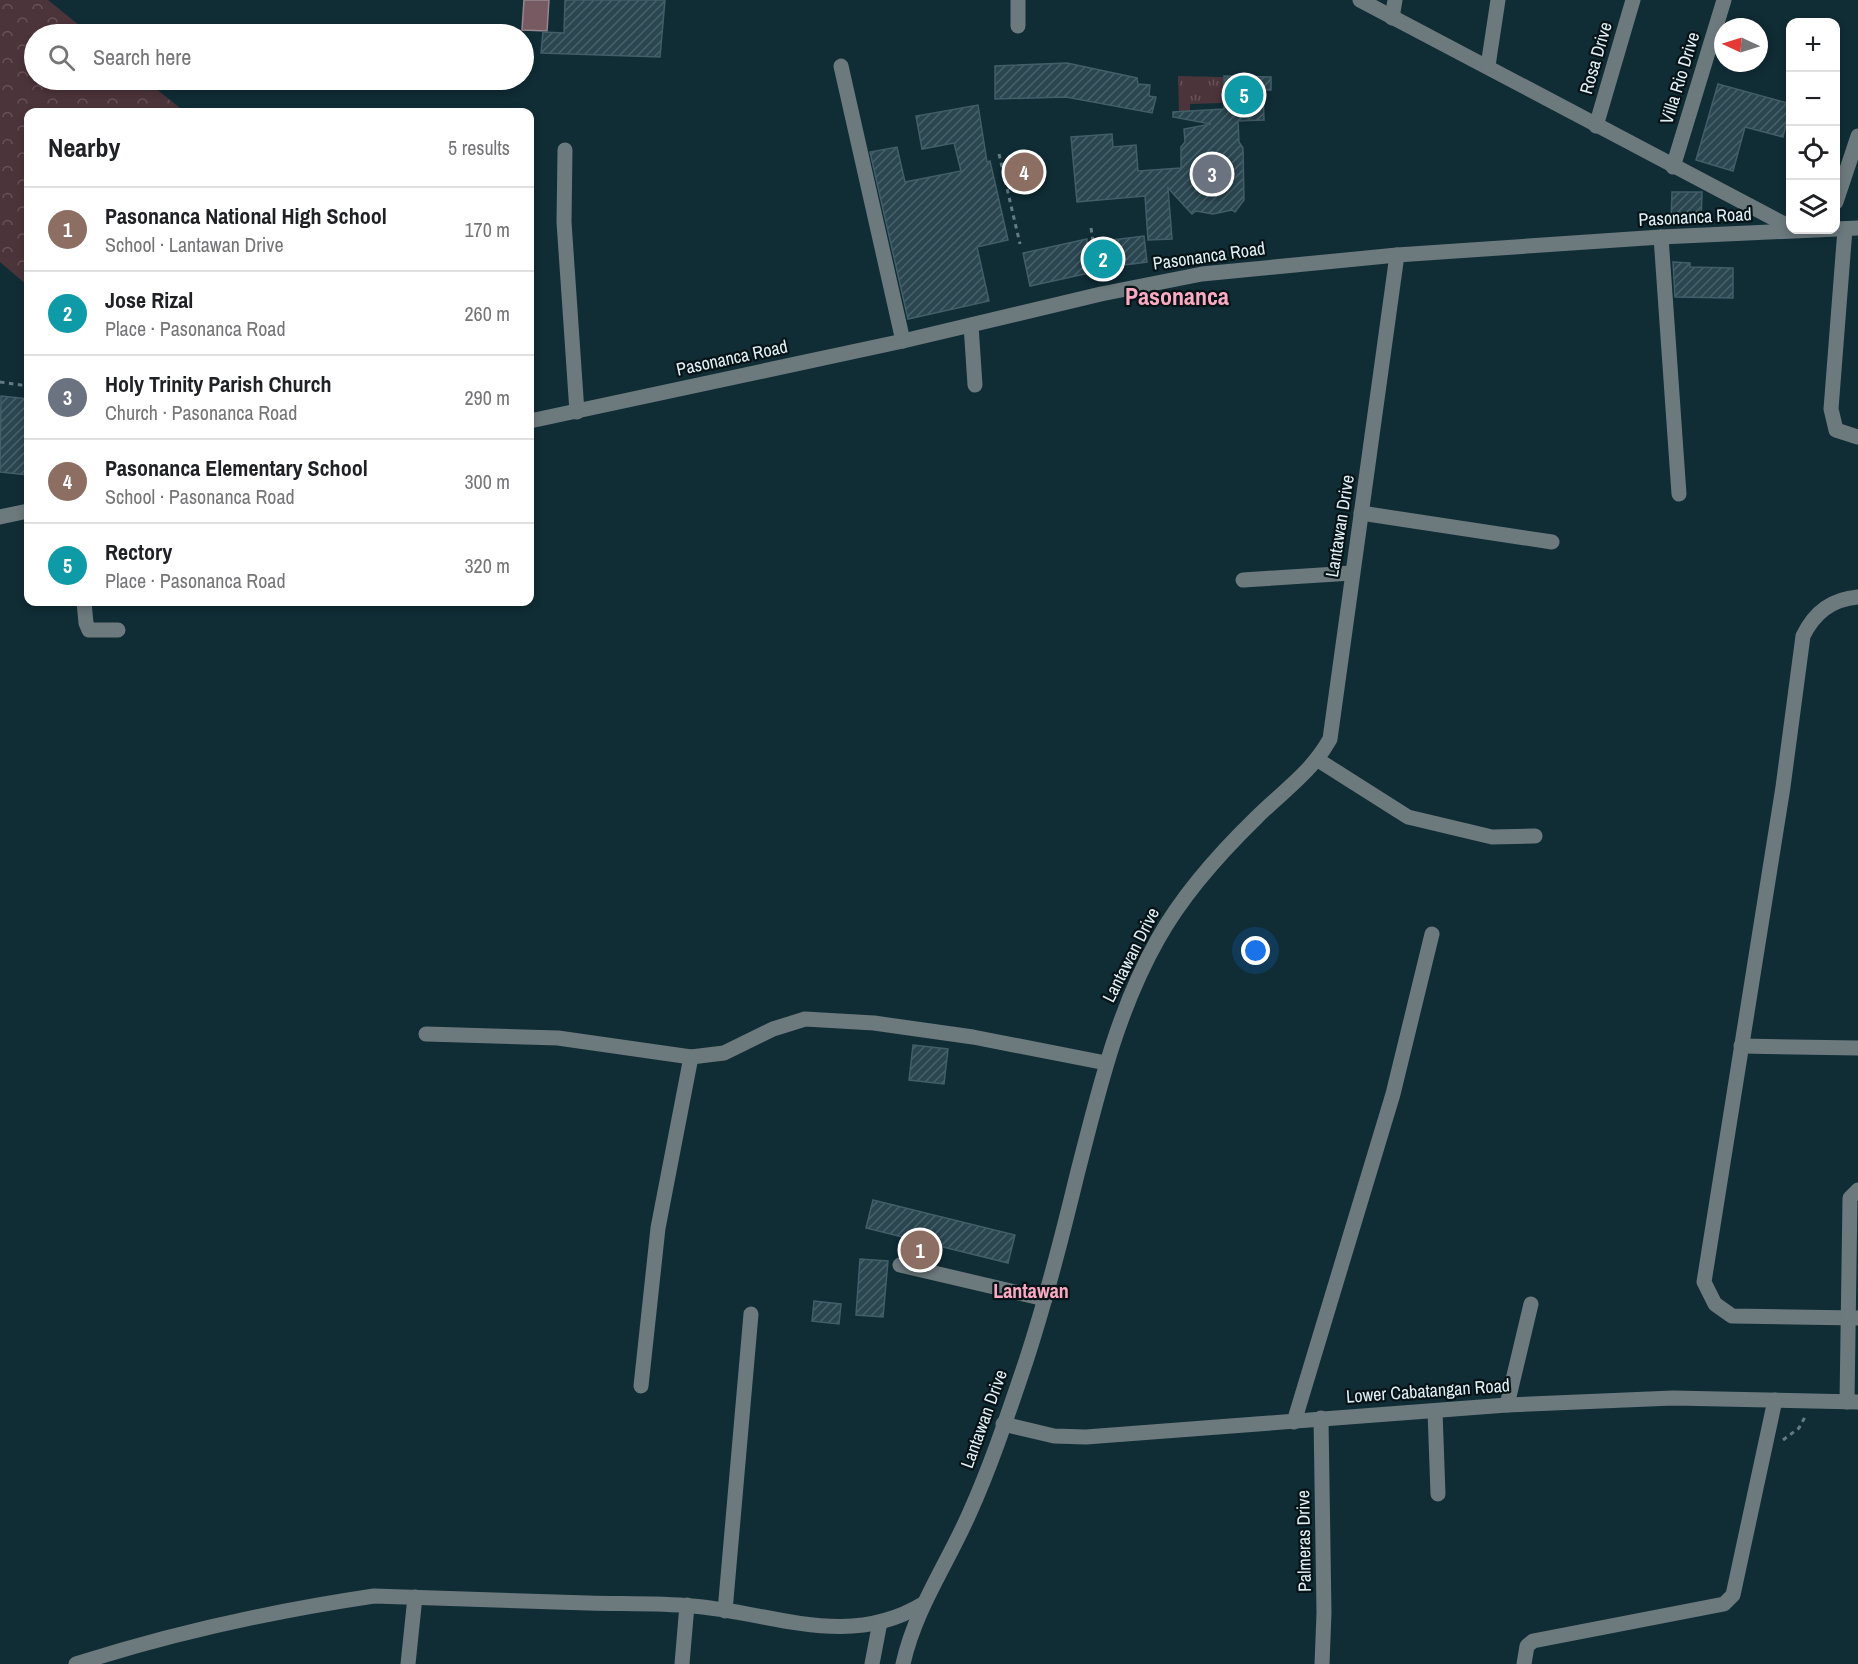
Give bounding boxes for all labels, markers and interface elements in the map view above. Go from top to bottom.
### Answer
north arrow [1714,18,1768,72]
map controls [1786,18,1840,234]
button: + [1786,18,1840,72]
street label: Rosa Drive [1573,19,1618,97]
search box [24,24,534,90]
street label: Villa Rio Drive [1654,29,1705,127]
icon: search [45,41,78,74]
text: Search here [93,42,191,72]
pin: 5 [1224,72,1264,118]
button: − [1786,72,1840,126]
button: locate [1786,126,1840,180]
text: Nearby [48,130,120,165]
text: 5 results [448,134,510,161]
pin: 4 [1004,150,1044,195]
pin: 3 [1192,152,1232,196]
button: layers [1786,180,1840,234]
text: Pasonanca National High School [105,201,387,231]
street label: Pasonanca Road [1638,201,1752,232]
text: 1 [63,216,72,243]
text: 170 m [464,216,510,243]
text: School · Lantawan Drive [105,231,284,258]
street label: Pasonanca Road [1151,235,1267,276]
pin: 2 [1084,236,1122,282]
district label: Pasonanca [1125,280,1229,312]
text: Jose Rizal [105,285,193,315]
text: 2 [63,300,72,327]
text: 260 m [464,300,510,327]
text: Place · Pasonanca Road [105,315,286,342]
street label: Pasonanca Road [674,334,790,382]
text: Holy Trinity Parish Church [105,369,332,399]
text: 3 [63,384,72,411]
text: 290 m [464,384,510,411]
text: Church · Pasonanca Road [105,399,297,426]
text: Pasonanca Elementary School [105,453,368,483]
text: 4 [63,468,72,495]
text: 300 m [464,468,510,495]
street label: Lantawan Drive [1319,473,1360,579]
text: School · Pasonanca Road [105,483,295,510]
text: Rectory [105,537,172,567]
text: 5 [63,552,72,579]
text: 320 m [464,552,510,579]
text: Place · Pasonanca Road [105,567,286,594]
street label: Lantawan Drive [1096,903,1165,1007]
your location [1241,936,1270,965]
pin: 1 [900,1228,940,1272]
district label: Lantawan [993,1277,1069,1304]
street label: Lantawan Drive [954,1366,1013,1472]
street label: Lower Cabatangan Road [1345,1372,1511,1409]
street label: Palmeras Drive [1290,1490,1317,1592]

